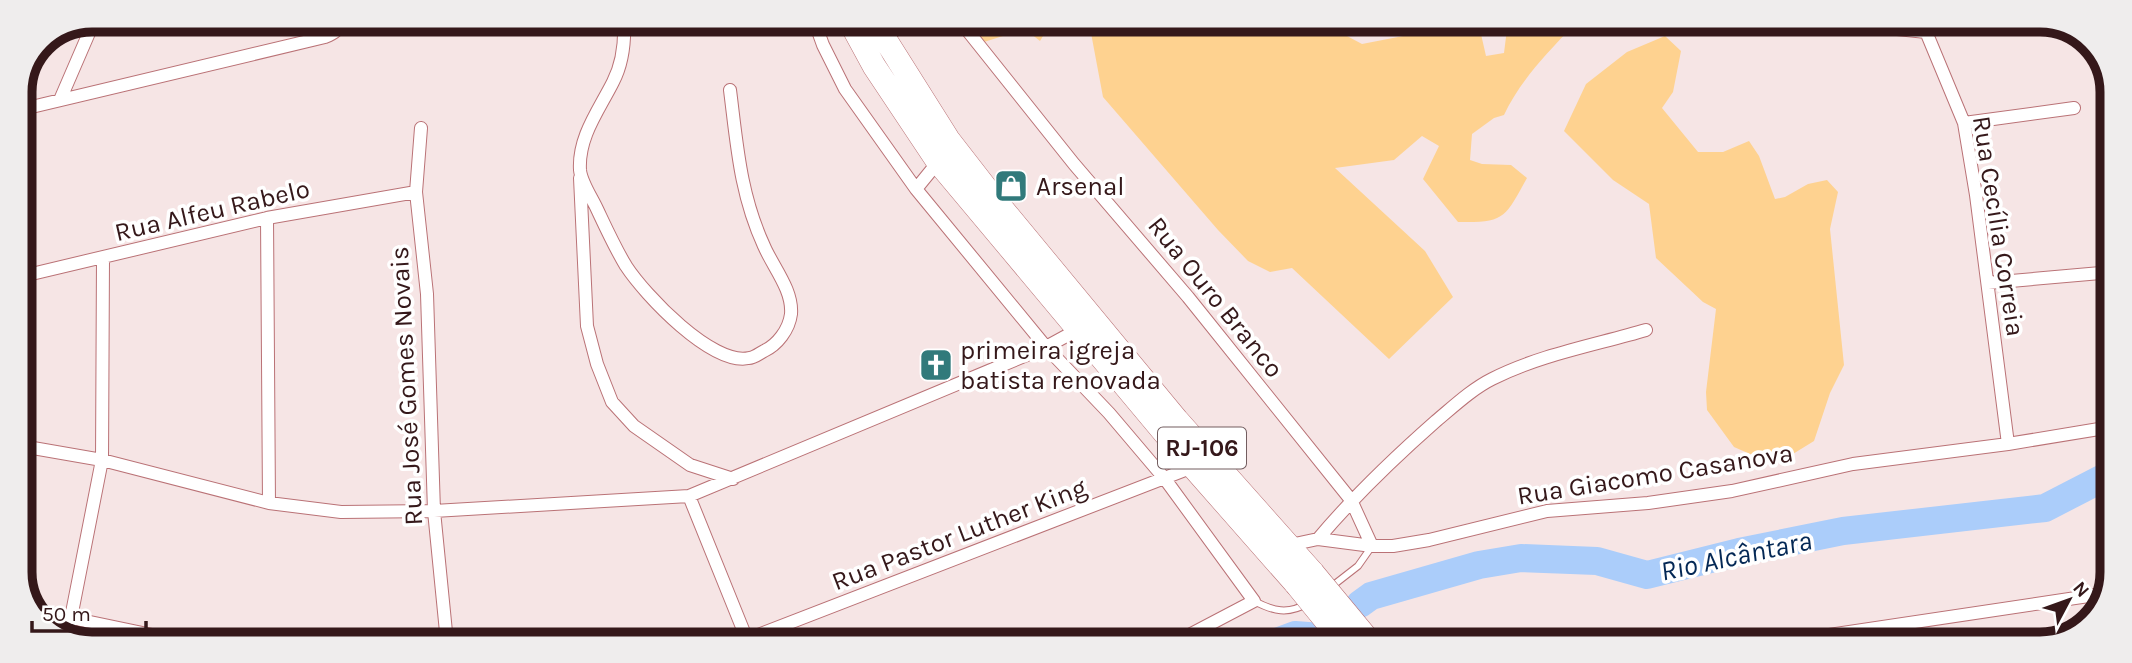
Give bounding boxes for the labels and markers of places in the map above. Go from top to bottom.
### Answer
shop icon: Arsenal [992,167,1030,205]
place label: Arsenal [1036,171,1125,202]
place label: primeira igreja batista renovada [960,335,1161,396]
church icon: primeira igreja batista renovada [917,346,955,384]

